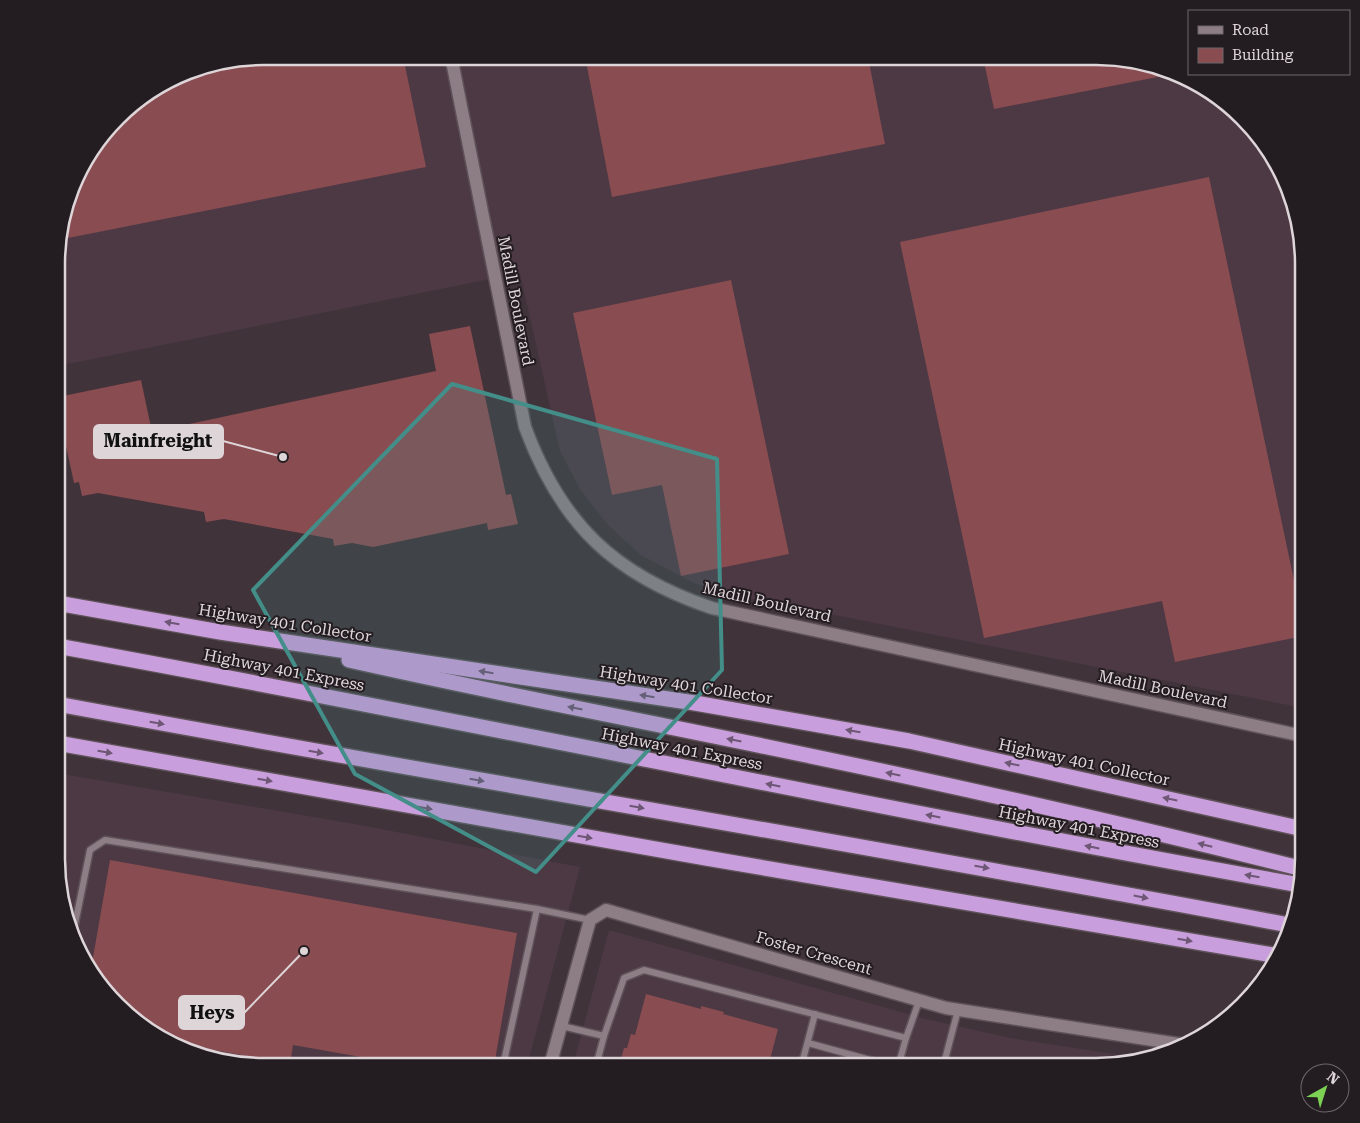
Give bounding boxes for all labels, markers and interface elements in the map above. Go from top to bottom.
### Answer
legend [1188,10,1350,75]
text: Road [1232,21,1269,39]
text: Building [1232,46,1294,64]
street label: Madill Boulevard [494,235,538,367]
callout: Mainfreight [94,425,223,458]
text: Mainfreight [104,430,212,451]
street label: Madill Boulevard [701,578,833,626]
street label: Highway 401 Collector [197,600,373,646]
one-way arrow [164,619,180,627]
street label: Highway 401 Express [202,645,367,695]
street label: Highway 401 Collector [598,662,774,708]
street label: Madill Boulevard [1097,666,1229,712]
one-way arrow [478,667,494,675]
one-way arrow [639,692,655,700]
one-way arrow [566,704,582,712]
one-way arrow [149,719,165,727]
street label: Highway 401 Express [600,724,765,774]
one-way arrow [844,727,860,735]
street label: Highway 401 Collector [997,735,1172,790]
one-way arrow [726,736,742,744]
one-way arrow [97,748,113,756]
one-way arrow [309,748,324,756]
one-way arrow [1004,760,1019,768]
one-way arrow [885,770,901,778]
one-way arrow [257,776,273,784]
one-way arrow [469,776,485,784]
one-way arrow [765,780,781,788]
one-way arrow [1163,795,1178,803]
street label: Highway 401 Express [997,802,1162,852]
one-way arrow [629,804,645,812]
one-way arrow [417,805,433,813]
one-way arrow [925,812,940,820]
one-way arrow [577,833,593,841]
one-way arrow [1198,840,1213,848]
one-way arrow [1084,843,1100,851]
one-way arrow [974,864,990,872]
one-way arrow [1244,872,1260,880]
one-way arrow [1134,893,1149,901]
street label: Foster Crescent [754,927,874,979]
one-way arrow [1178,936,1194,944]
callout: Heys [179,996,244,1029]
text: Heys [190,1002,234,1023]
north arrow [1300,1063,1350,1113]
text: N [1324,1068,1343,1088]

